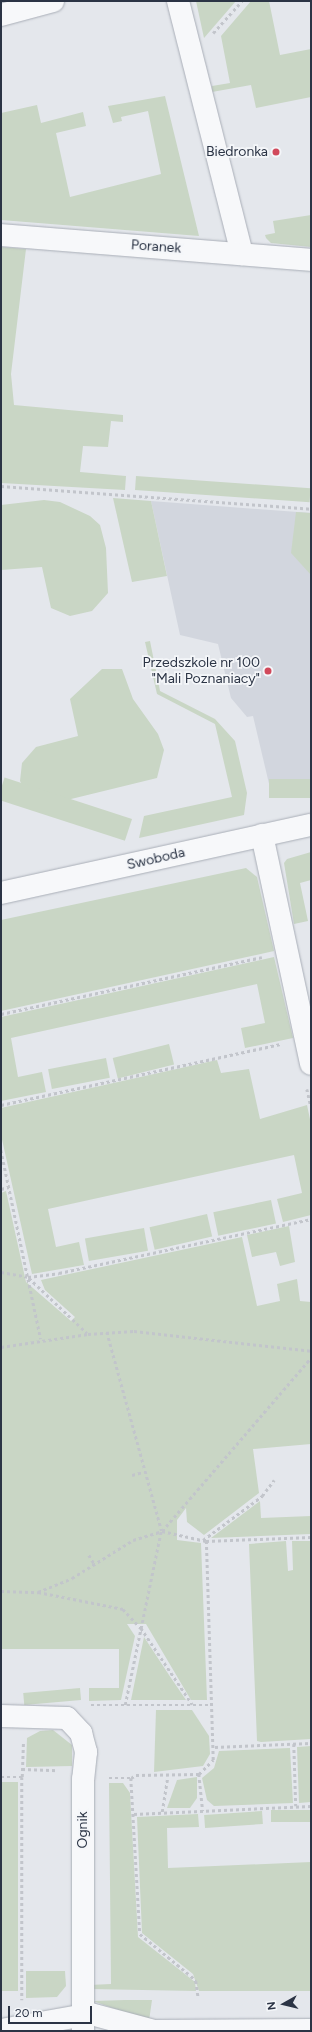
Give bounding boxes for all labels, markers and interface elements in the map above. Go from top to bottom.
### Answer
place label: Biedronka [206,144,268,160]
marker: Biedronka [271,147,281,157]
street label: Poranek [130,237,182,257]
place label: Przedszkole nr 100 "Mali Poznaniacy" [142,655,260,688]
marker: Przedszkole nr 100 "Mali Poznaniacy" [263,666,273,676]
street label: Swoboda [125,844,187,874]
street label: Ognik [75,1812,91,1848]
north arrow [264,1984,304,2024]
scale bar [10,1998,94,2024]
text: N [265,2001,279,2011]
text: 20 m [15,2006,43,2020]

